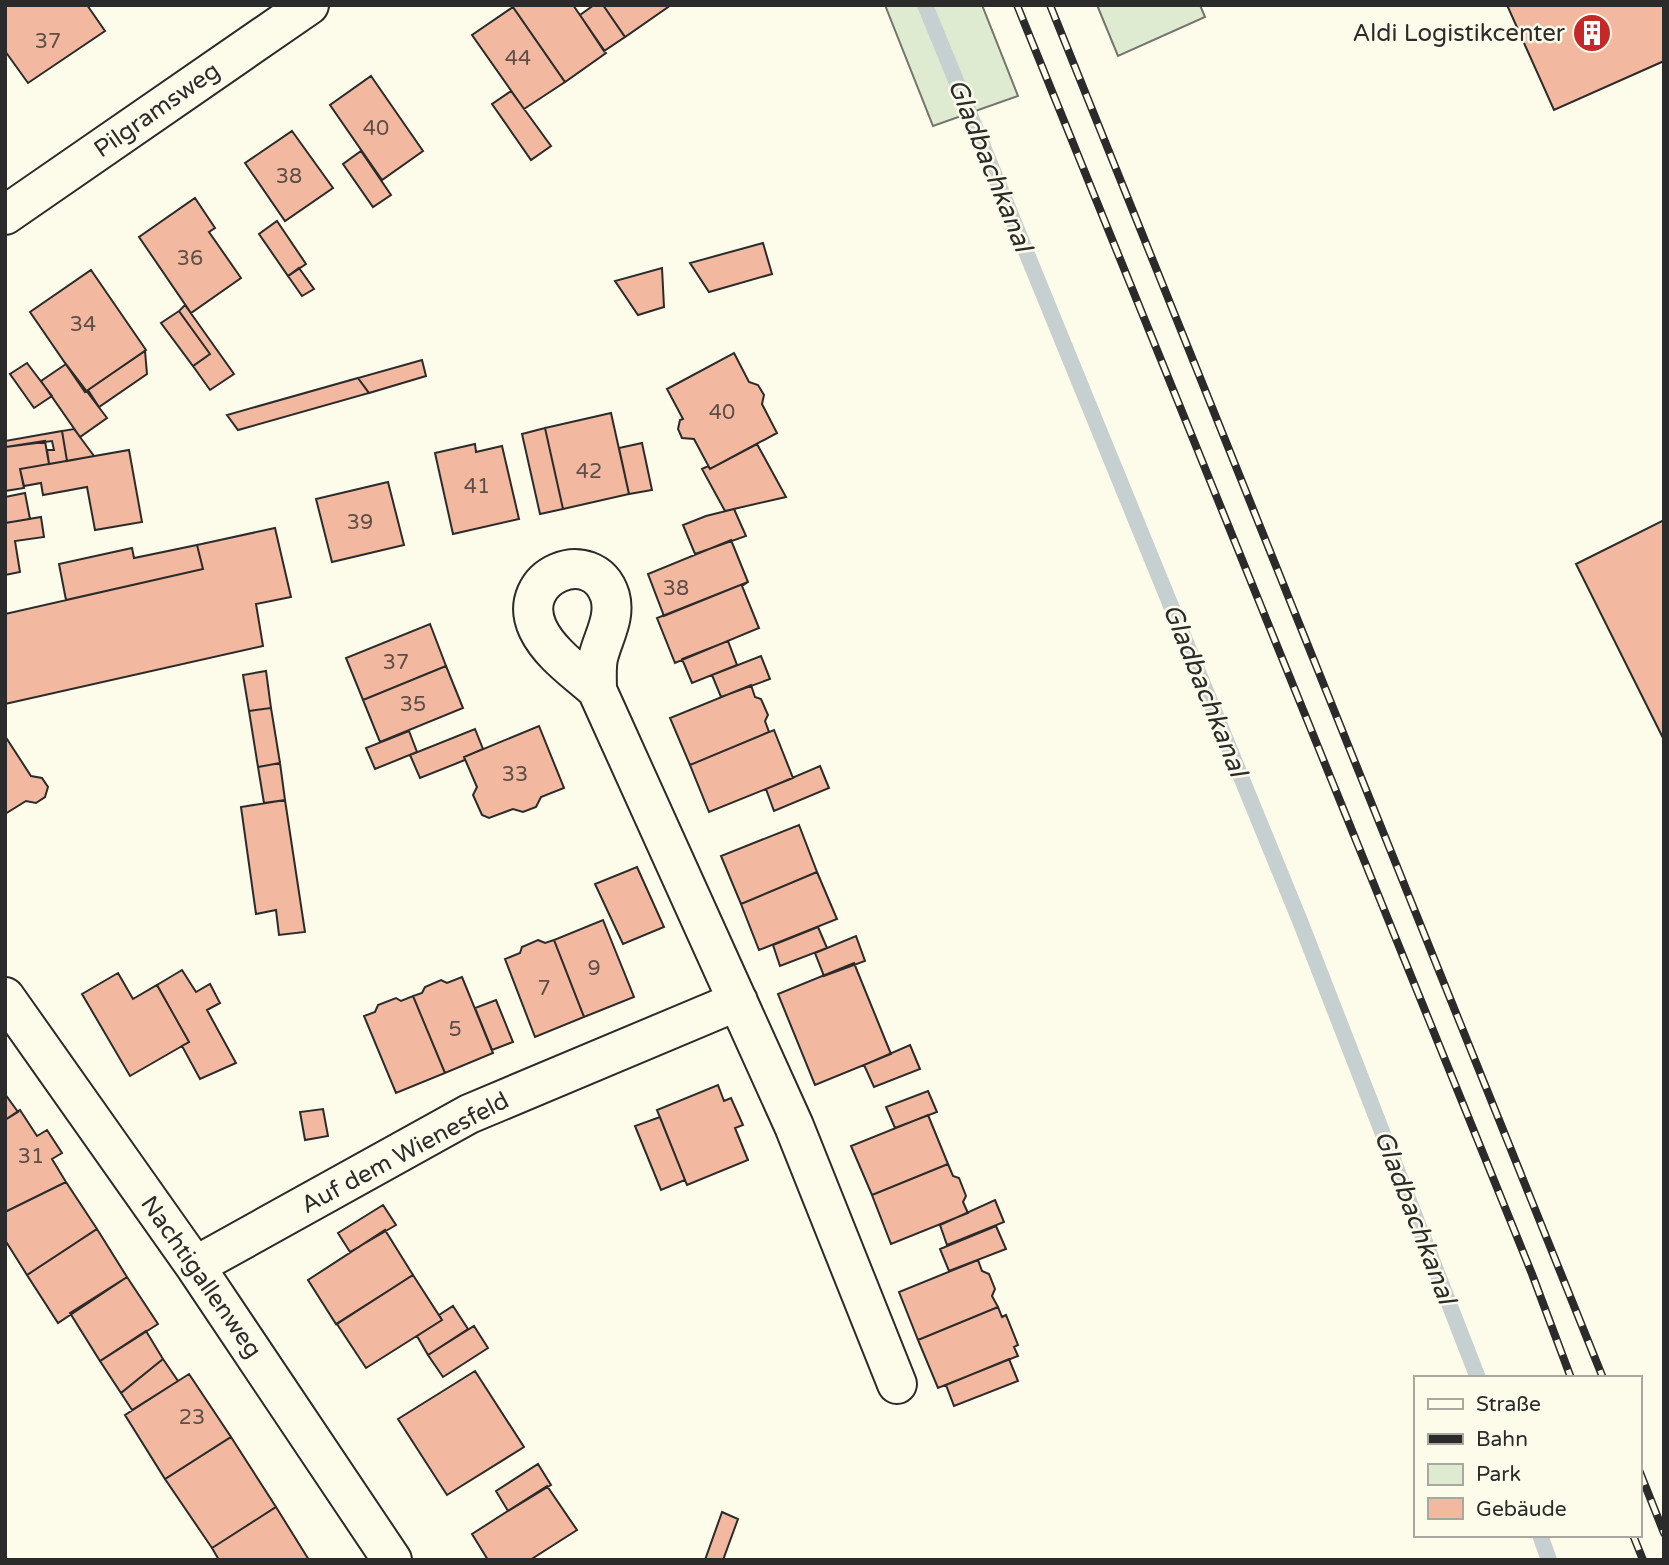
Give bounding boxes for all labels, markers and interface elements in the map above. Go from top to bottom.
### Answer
building icon: Aldi Logistikcenter [1571,12,1613,54]
place label: Aldi Logistikcenter [1353,19,1566,48]
house number: 37 [35,29,61,54]
house number: 44 [505,46,531,71]
street label: Pilgramsweg [89,56,225,164]
water label: Gladbachkanal [941,74,1040,259]
house number: 40 [363,116,389,141]
house number: 38 [276,164,302,189]
house number: 36 [177,246,203,271]
house number: 34 [70,312,96,337]
house number: 40 [709,400,735,425]
house number: 42 [576,459,602,484]
house number: 41 [464,474,490,499]
house number: 39 [347,510,373,535]
house number: 38 [663,576,689,601]
water label: Gladbachkanal [1156,599,1255,784]
house number: 37 [383,650,409,675]
house number: 35 [400,692,426,717]
house number: 33 [502,762,528,787]
house number: 9 [587,956,601,981]
house number: 7 [537,976,551,1001]
house number: 5 [448,1017,462,1042]
street label: Auf dem Wienesfeld [296,1086,514,1220]
water label: Gladbachkanal [1368,1126,1464,1311]
house number: 31 [18,1144,44,1169]
street label: Nachtigallenweg [134,1190,268,1364]
legend [1414,1376,1641,1537]
text: Straße [1476,1392,1541,1417]
house number: 23 [179,1405,205,1430]
text: Bahn [1476,1427,1528,1452]
text: Park [1476,1462,1521,1487]
text: Gebäude [1476,1497,1567,1522]

